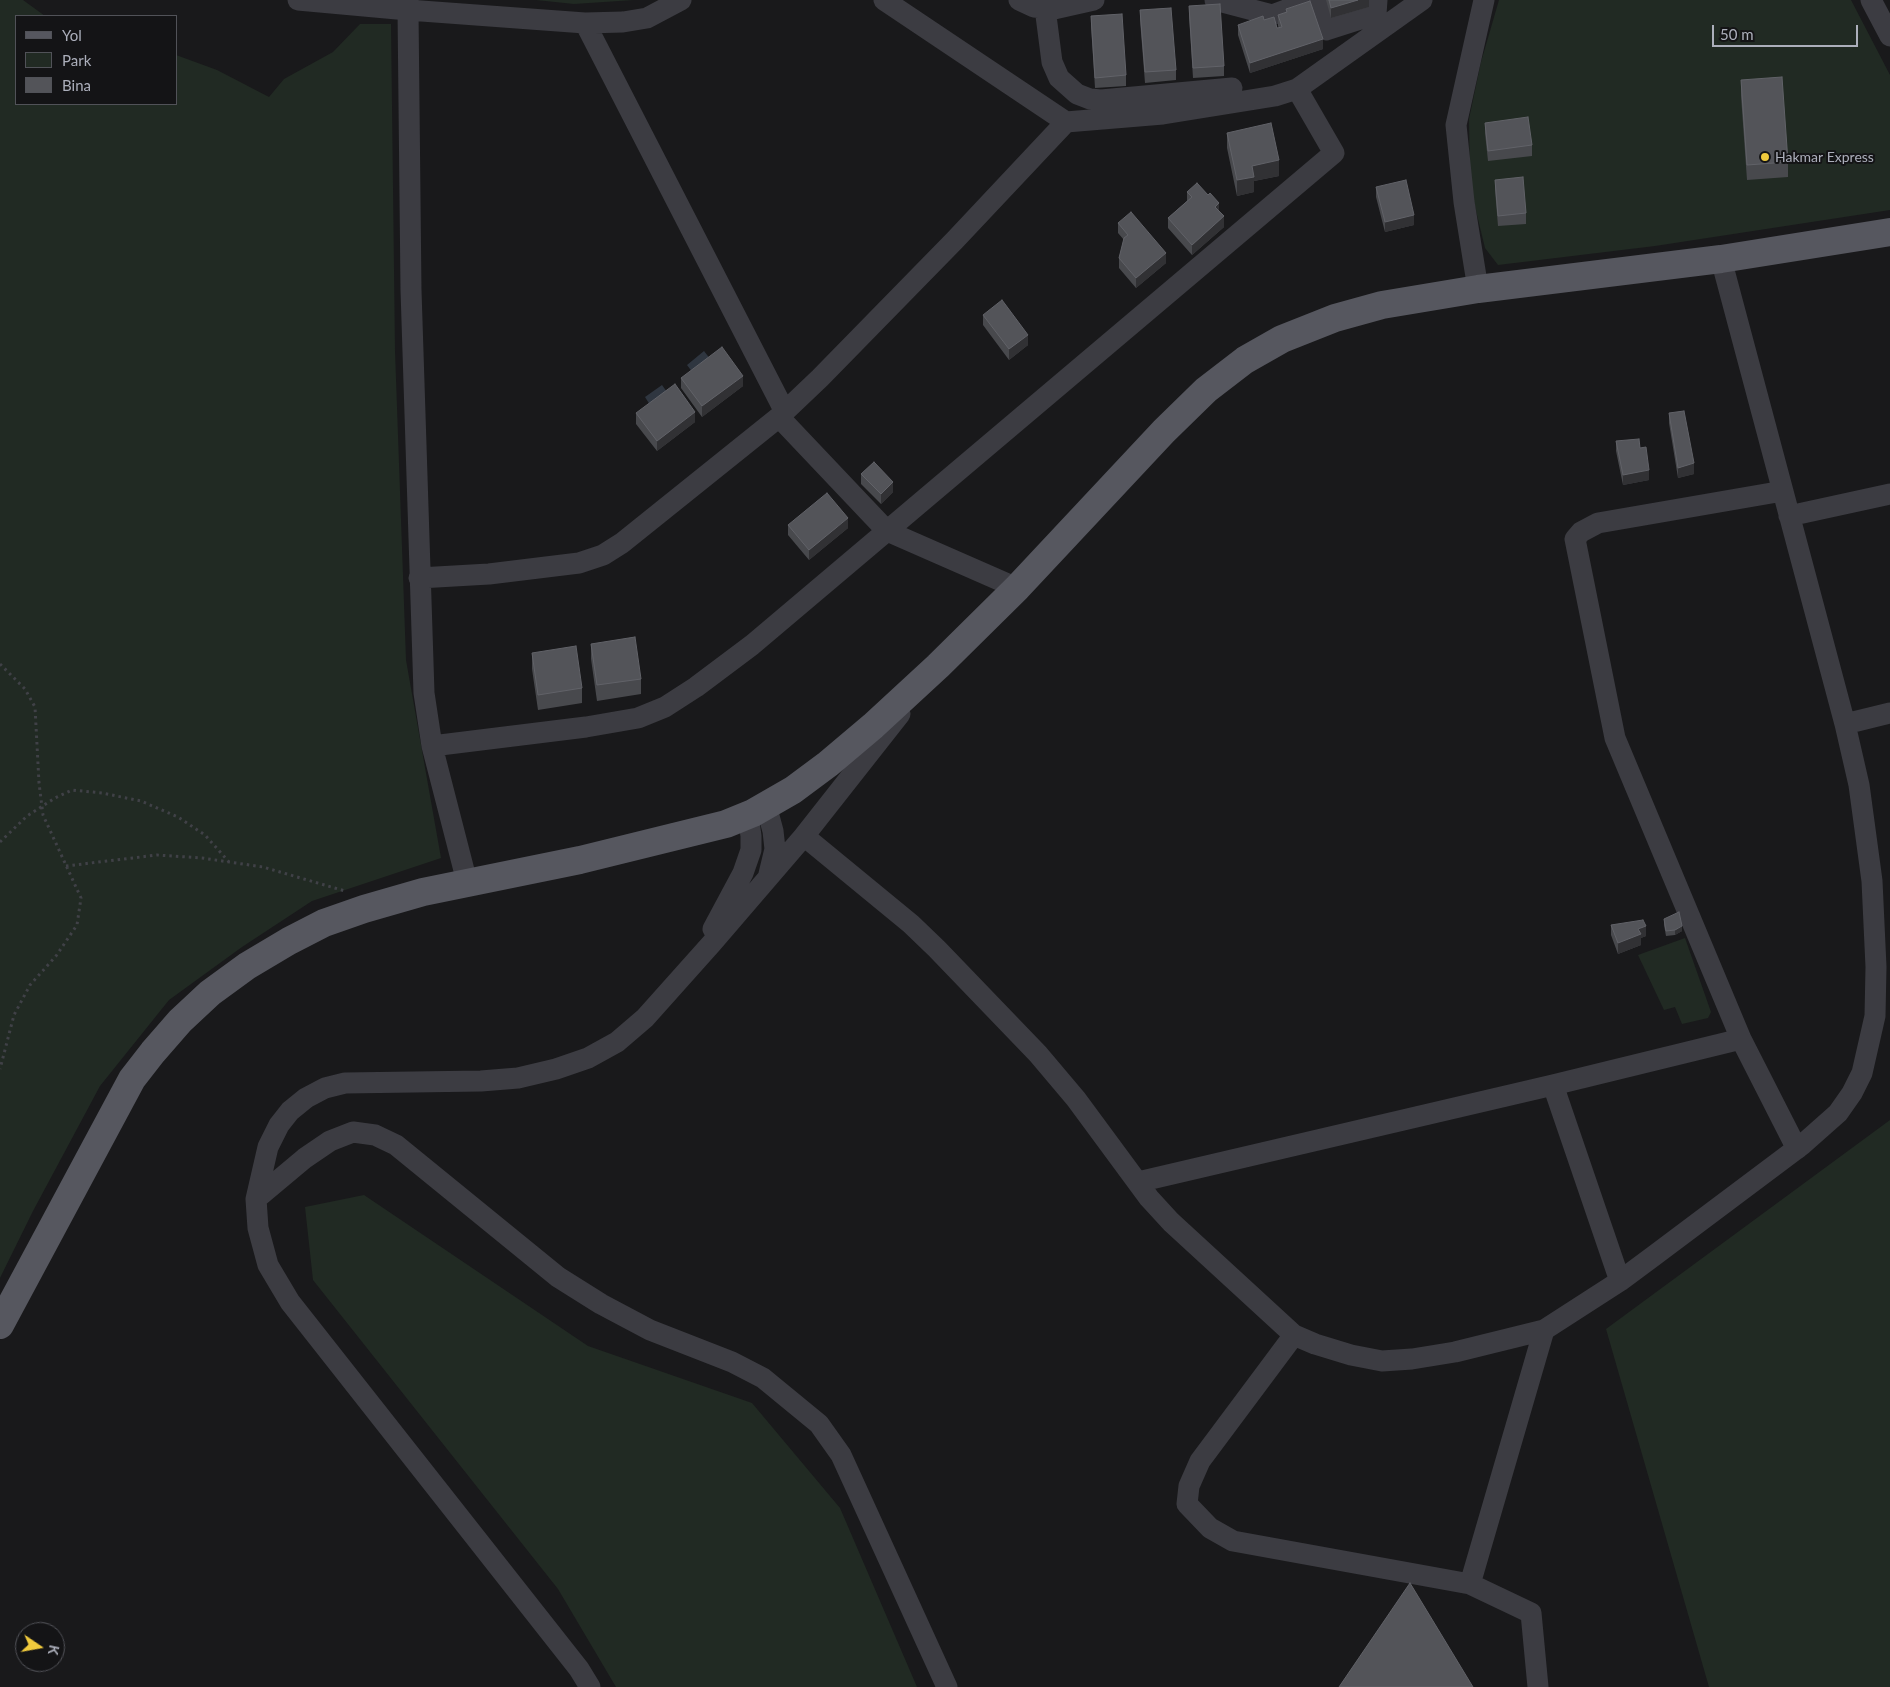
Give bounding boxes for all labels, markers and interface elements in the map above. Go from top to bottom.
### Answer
legend [15,15,178,105]
scale bar [1715,15,1861,47]
text: 50 m [1720,25,1754,43]
text: Yol [62,26,82,44]
text: Park [62,51,91,69]
text: Bina [62,76,91,94]
place label: Hakmar Express [1775,149,1874,165]
marker: Hakmar Express [1759,151,1771,163]
north arrow [15,1622,65,1672]
text: K [45,1644,63,1656]

